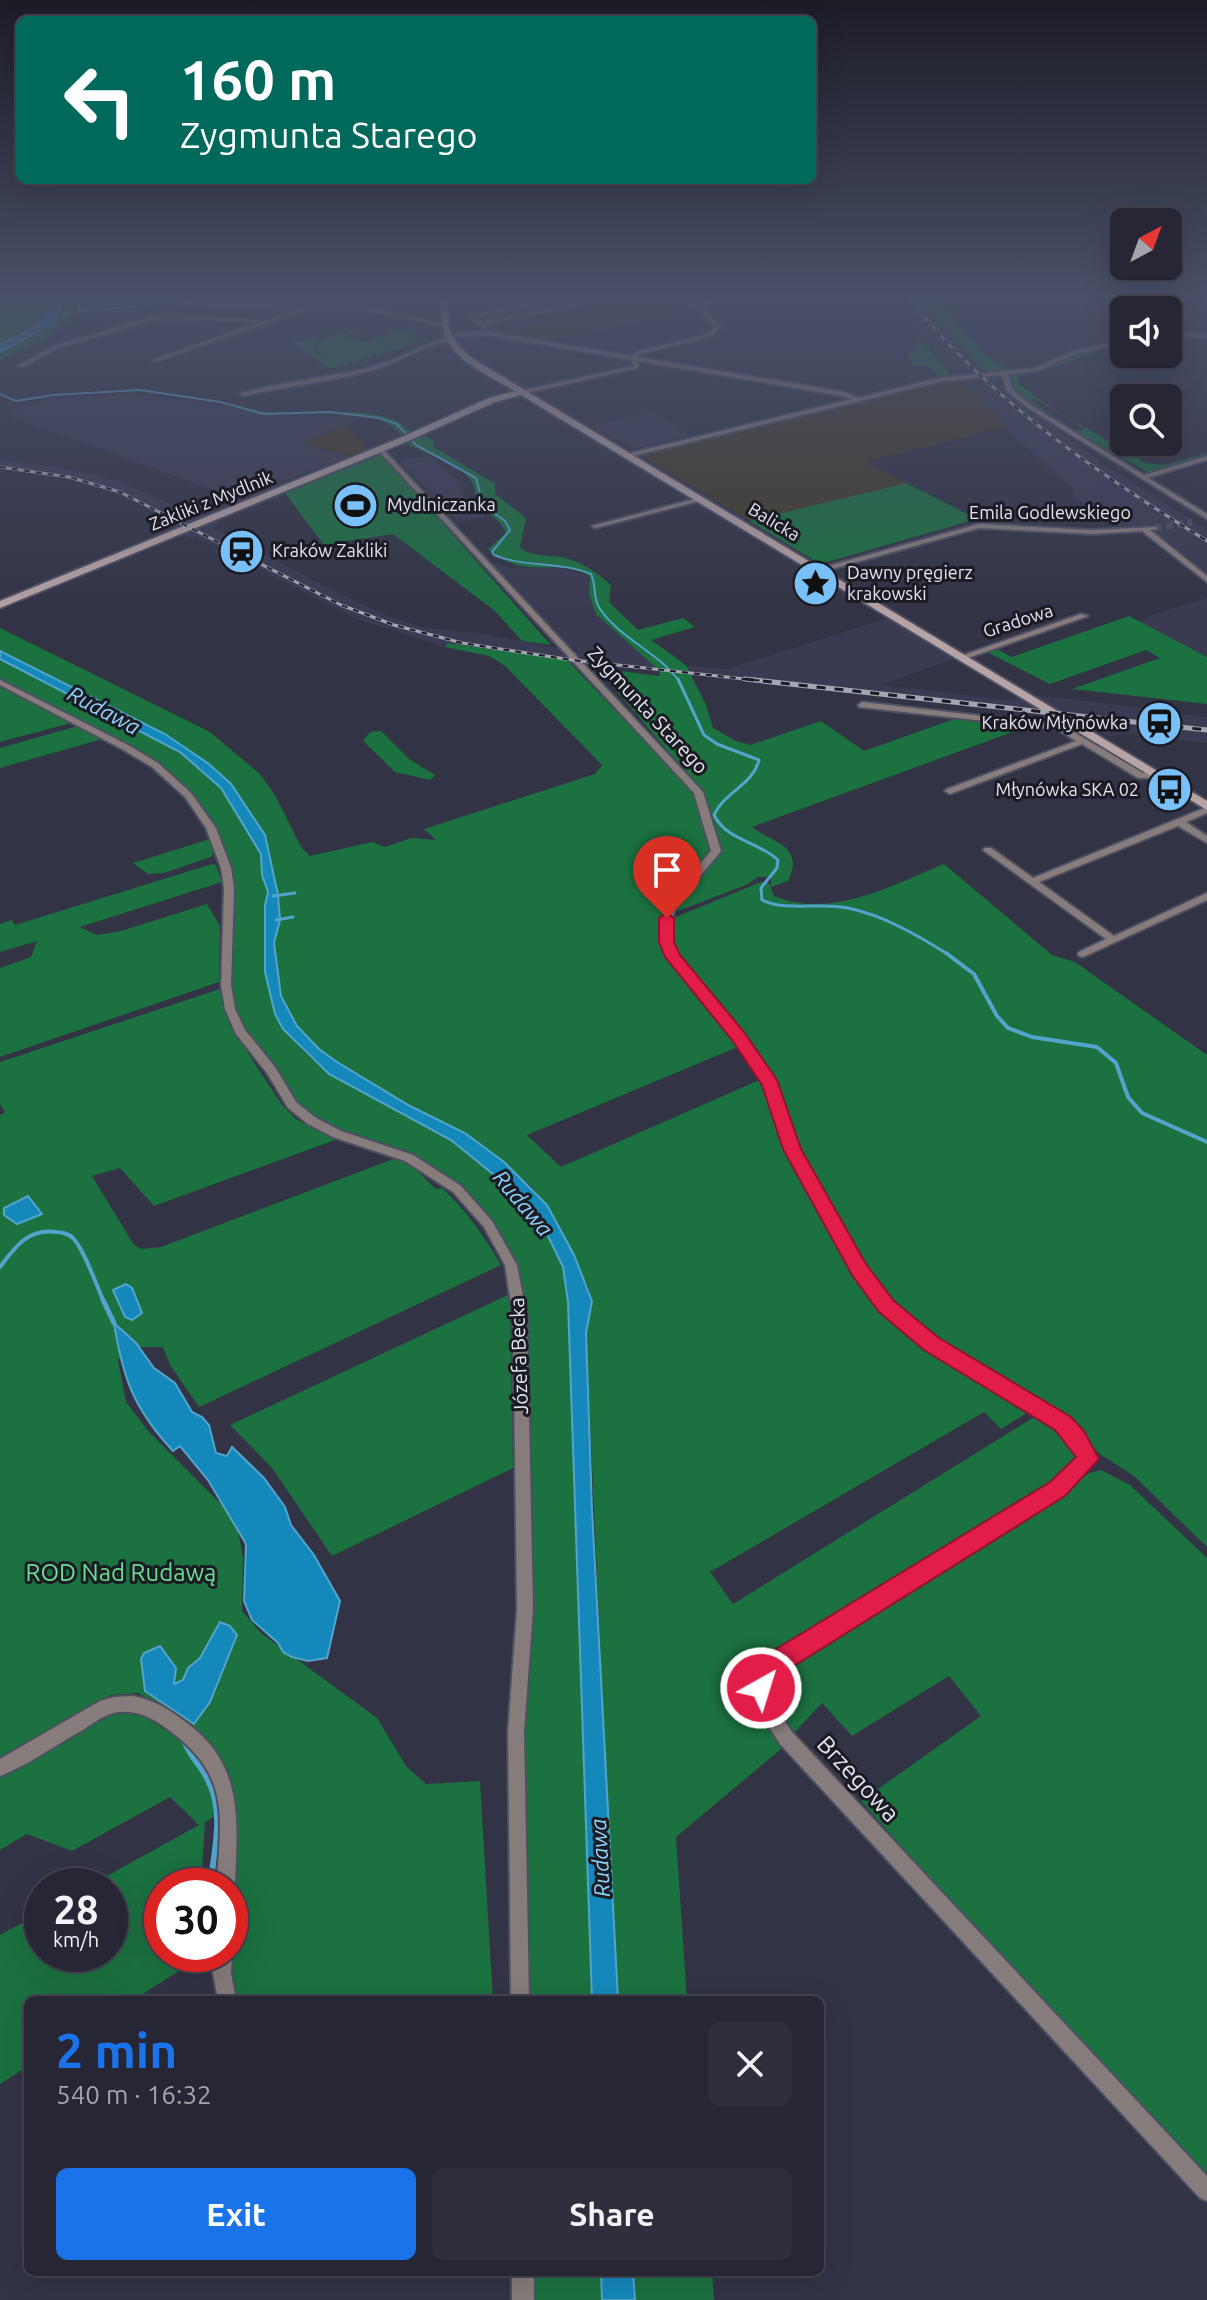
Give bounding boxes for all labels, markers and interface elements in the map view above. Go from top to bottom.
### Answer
icon: left [48,48,152,152]
text: 160 m [180,48,336,111]
text: Zygmunta Starego [180,114,478,155]
north arrow [1110,208,1182,280]
map controls [1110,208,1182,456]
button: sound [1110,296,1182,368]
button: search [1110,384,1182,456]
street label: Zakliki z Mydlnik [146,466,275,534]
sports icon: Mydlniczanka [332,481,380,529]
place label: Mydlniczanka [387,494,496,514]
street label: Balicka [745,498,804,544]
street label: Emila Godlewskiego [969,502,1131,522]
station icon: Kraków Zakliki [217,527,265,575]
place label: Kraków Zakliki [272,540,387,560]
place icon: Dawny pręgierz krakowski [792,559,840,607]
place label: Dawny pręgierz krakowski [847,562,973,603]
street label: Gradowa [980,599,1055,641]
street label: Zygmunta Starego [584,641,713,778]
water label: Rudawa [64,680,145,739]
station icon: Kraków Młynówka [1135,699,1183,747]
place label: Kraków Młynówka [981,712,1128,732]
bus stop icon: Młynówka SKA 02 [1146,766,1194,814]
place label: Młynówka SKA 02 [996,779,1139,799]
pin [633,836,701,918]
icon: arrive [645,848,689,892]
water label: Rudawa [489,1165,558,1241]
street label: Józefa Becka [505,1297,532,1415]
park label: ROD Nad Rudawą [26,1559,216,1586]
position arrow [719,1646,803,1730]
street label: Brzegowa [812,1730,905,1827]
water label: Rudawa [585,1818,614,1898]
speed limit sign: 30 [144,1868,248,1972]
text: 28 [53,1887,99,1932]
text: km/h [53,1928,99,1951]
button: close [708,2022,792,2106]
text: 2 min [56,2023,177,2077]
text: 540 m · 16:32 [56,2080,212,2109]
button: Exit [56,2168,416,2260]
button: Share [432,2168,792,2260]

